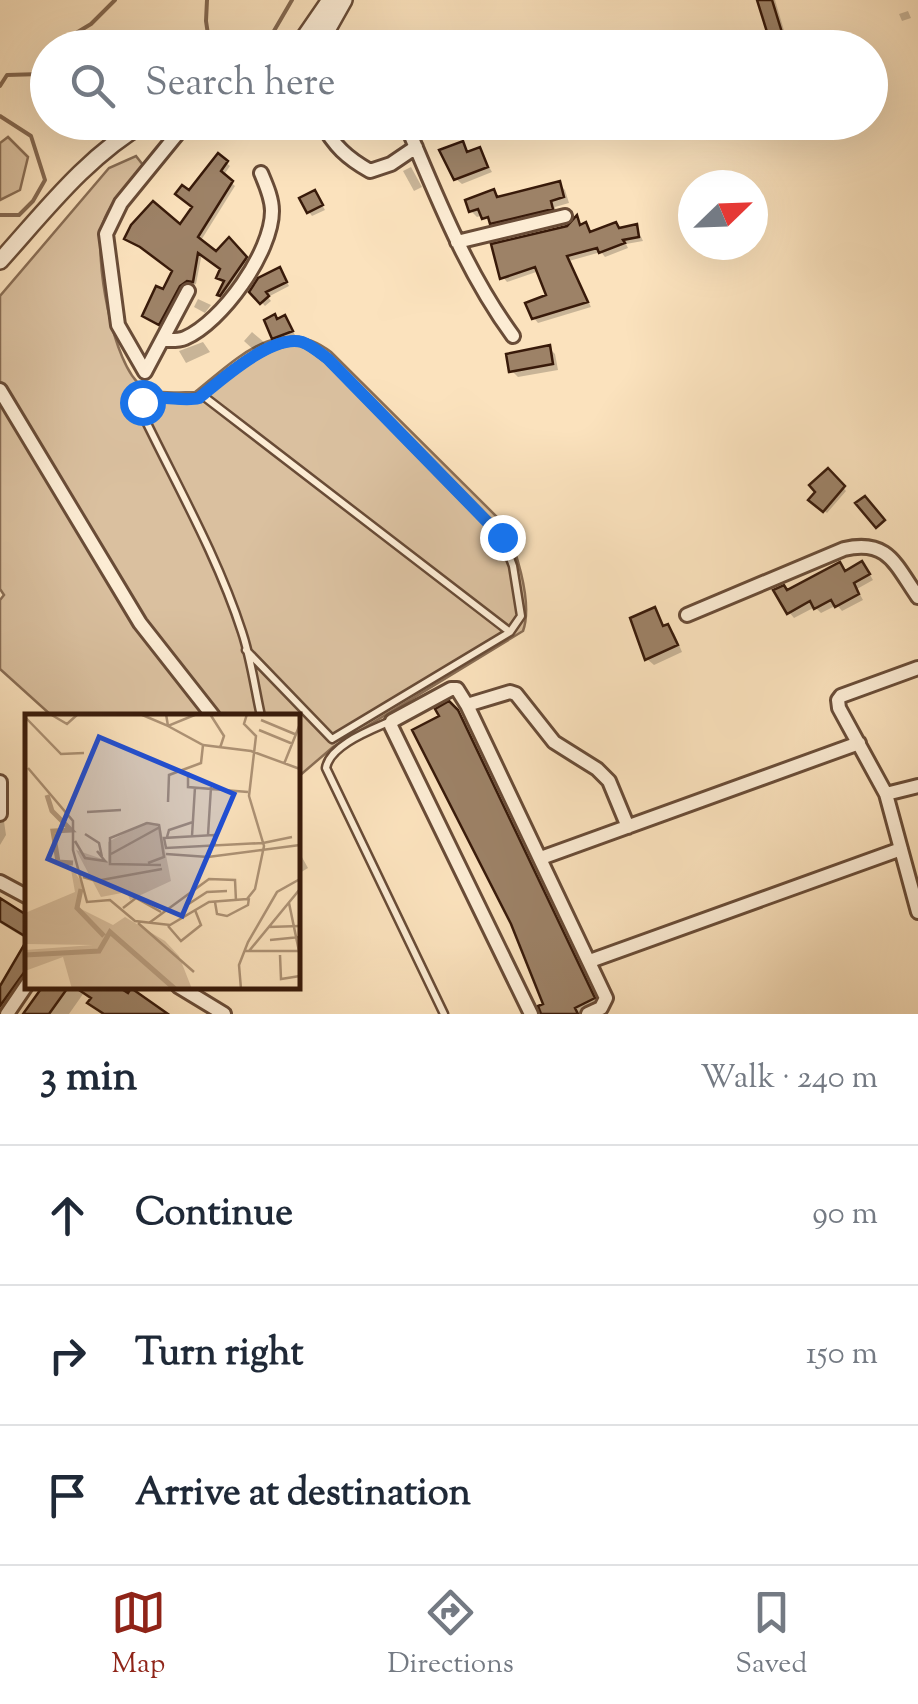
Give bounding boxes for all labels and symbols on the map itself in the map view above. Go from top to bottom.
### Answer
north arrow [678,170,768,260]
route start [120,380,166,426]
route end [480,515,526,561]
inset map [25,714,300,989]

